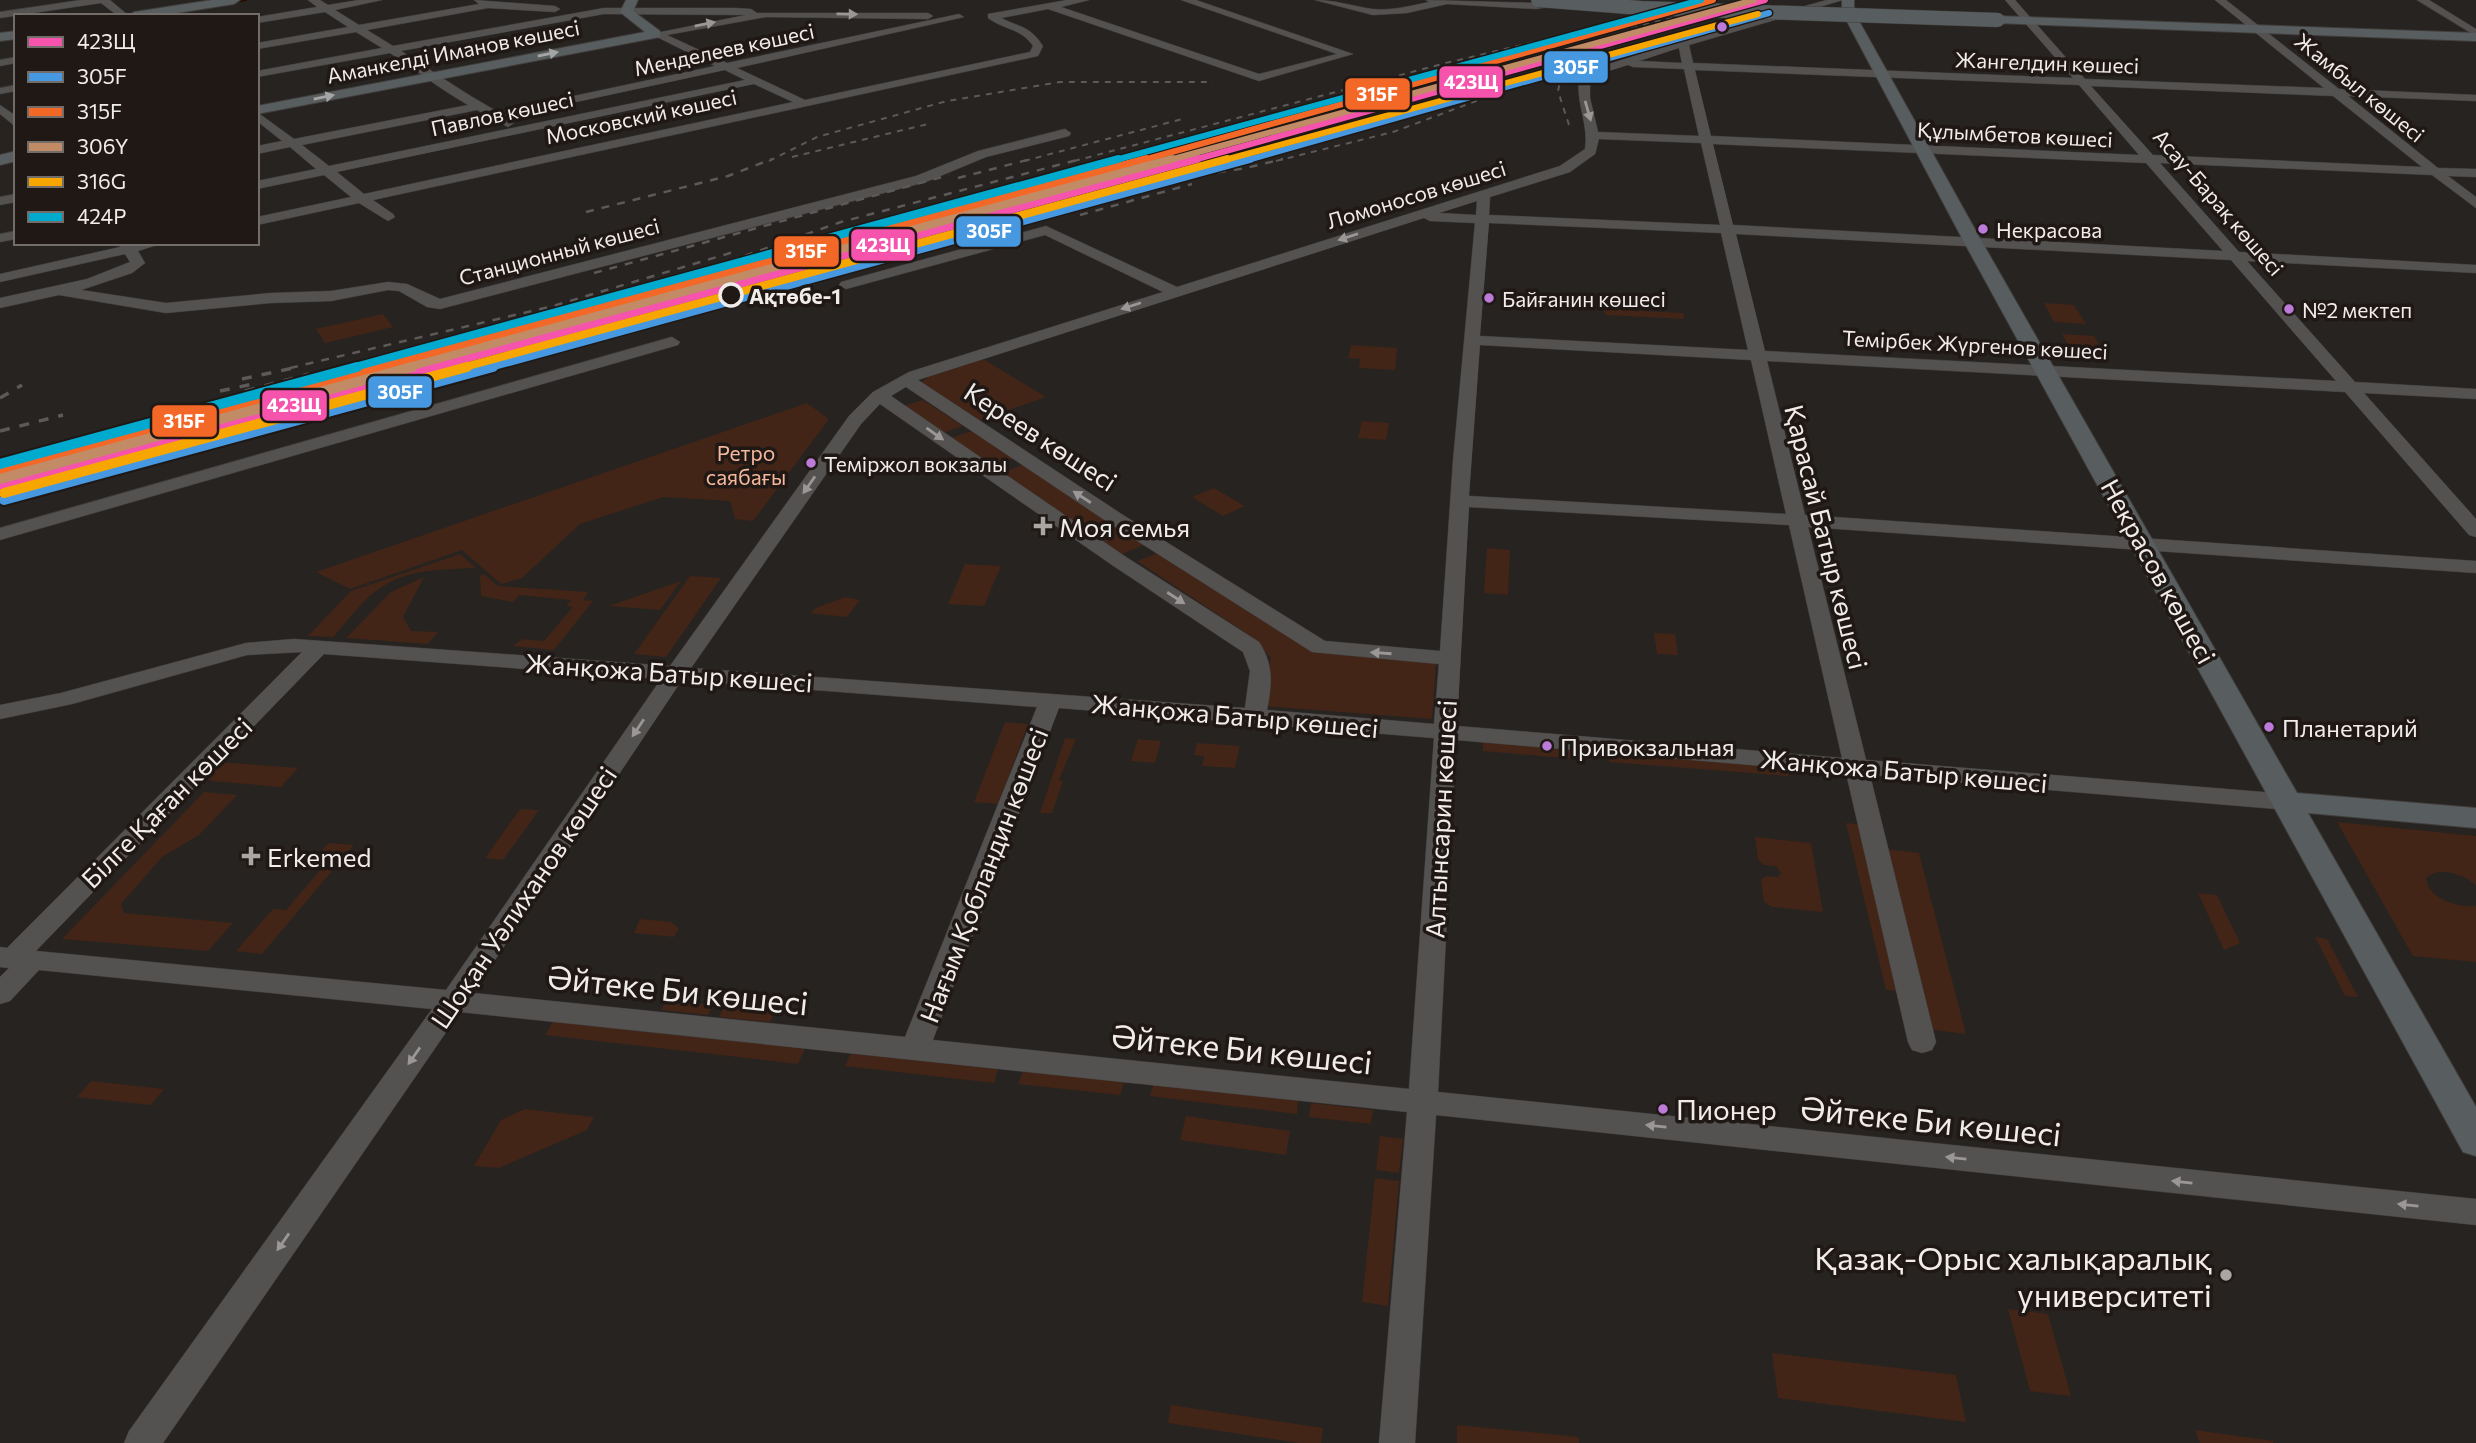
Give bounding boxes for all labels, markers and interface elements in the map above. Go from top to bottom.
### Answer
one-way arrow [837,9,859,20]
legend [14,14,259,245]
street label: Аманкелді Иманов көшесі [325,14,581,88]
street label: Менделеев көшесі [632,18,816,80]
one-way arrow [694,18,716,29]
unlabelled marker [1715,20,1729,34]
street label: Жамбыл көшесі [2290,27,2430,147]
text: 423Щ [77,28,135,53]
street label: Жангелдин көшесі [1954,46,2140,78]
one-way arrow [537,48,559,59]
line badge: 305F [1543,50,1609,84]
text: 305F [1553,55,1599,78]
text: 305F [77,63,127,88]
line badge: 423Щ [1438,65,1504,99]
text: 423Щ [1444,70,1498,93]
line badge: 315F [1344,77,1411,111]
text: 315F [1356,82,1398,105]
street label: Московский көшесі [543,84,739,148]
street label: Павлов көшесі [428,86,576,140]
one-way arrow [313,92,335,103]
text: 315F [77,98,122,123]
one-way arrow [1583,100,1594,122]
street label: Құлымбетов көшесі [1916,116,2114,152]
street label: Асау-Барақ көшесі [2149,124,2289,280]
text: 306Y [77,133,129,158]
street label: Ломоносов көшесі [1323,155,1509,233]
text: 316G [77,168,126,193]
text: 424Р [77,203,126,228]
street label: Станционный көшесі [456,212,662,290]
line badge: 305F [955,215,1022,248]
place label: Некрасова [1996,217,2102,242]
text: 305F [966,219,1012,242]
marker: Некрасова [1976,222,1990,236]
line badge: 423Щ [850,228,916,262]
text: 423Щ [856,233,910,256]
one-way arrow [1338,233,1359,243]
line badge: 315F [773,235,840,268]
text: 315F [785,239,827,262]
marker: Ақтөбе-1 [719,283,743,307]
place label: Ақтөбе-1 [749,283,841,308]
place label: Байғанин көшесі [1502,286,1666,311]
marker: Байғанин көшесі [1482,291,1496,305]
place label: №2 мектеп [2302,297,2412,322]
one-way arrow [1121,301,1142,312]
marker: №2 мектеп [2282,302,2296,316]
street label: Темірбек Жүргенов көшесі [1842,325,2108,363]
line badge: 305F [367,375,433,409]
street label: Кереев көшесі [959,375,1123,497]
text: 305F [377,380,423,403]
line badge: 423Щ [261,389,328,422]
text: 423Щ [267,393,321,416]
street label: Қарасай Батыр көшесі [1779,401,1875,673]
line badge: 315F [151,404,218,438]
text: 315F [163,409,205,432]
one-way arrow [926,427,944,441]
park label: Ретро саябағы [706,440,786,489]
place label: Теміржол вокзалы [824,451,1007,476]
marker: Теміржол вокзалы [804,456,818,470]
street label: Некрасов көшесі [2095,473,2223,669]
one-way arrow [802,476,816,494]
one-way arrow [1072,490,1091,503]
place label: Моя семья [1059,511,1190,542]
marker: Моя семья [1033,516,1053,536]
one-way arrow [1167,591,1185,605]
street label: Жанқожа Батыр көшесі [524,646,814,698]
one-way arrow [1370,647,1392,658]
street label: Жанқожа Батыр көшесі [1090,687,1380,743]
street label: Алтынсарин көшесі [1418,699,1462,939]
street label: Білге Қаған көшесі [74,710,258,894]
place label: Планетарий [2282,713,2418,742]
one-way arrow [631,719,645,737]
marker: Планетарий [2262,720,2276,734]
street label: Нағым Қобландин көшесі [912,723,1054,1027]
place label: Привокзальная [1560,732,1735,761]
marker: Привокзальная [1540,739,1554,753]
street label: Жанқожа Батыр көшесі [1759,742,2049,798]
street label: Шоқан Уәлиханов көшесі [424,760,622,1034]
place label: Erkemed [267,841,371,872]
marker: Erkemed [241,846,261,866]
street label: Әйтеке Би көшесі [546,955,810,1023]
street label: Әйтеке Би көшесі [1110,1014,1374,1082]
one-way arrow [407,1047,421,1065]
street label: Әйтеке Би көшесі [1799,1086,2063,1154]
place label: Пионер [1676,1092,1777,1126]
marker: Пионер [1656,1102,1670,1116]
one-way arrow [1645,1121,1667,1132]
one-way arrow [1944,1152,1966,1163]
one-way arrow [2171,1176,2193,1187]
one-way arrow [2397,1200,2419,1211]
one-way arrow [276,1233,290,1251]
place label: Қазақ-Орыс халықаралық университеті [1814,1237,2212,1314]
marker: Қазақ-Орыс халықаралық университеті [2218,1267,2234,1283]

